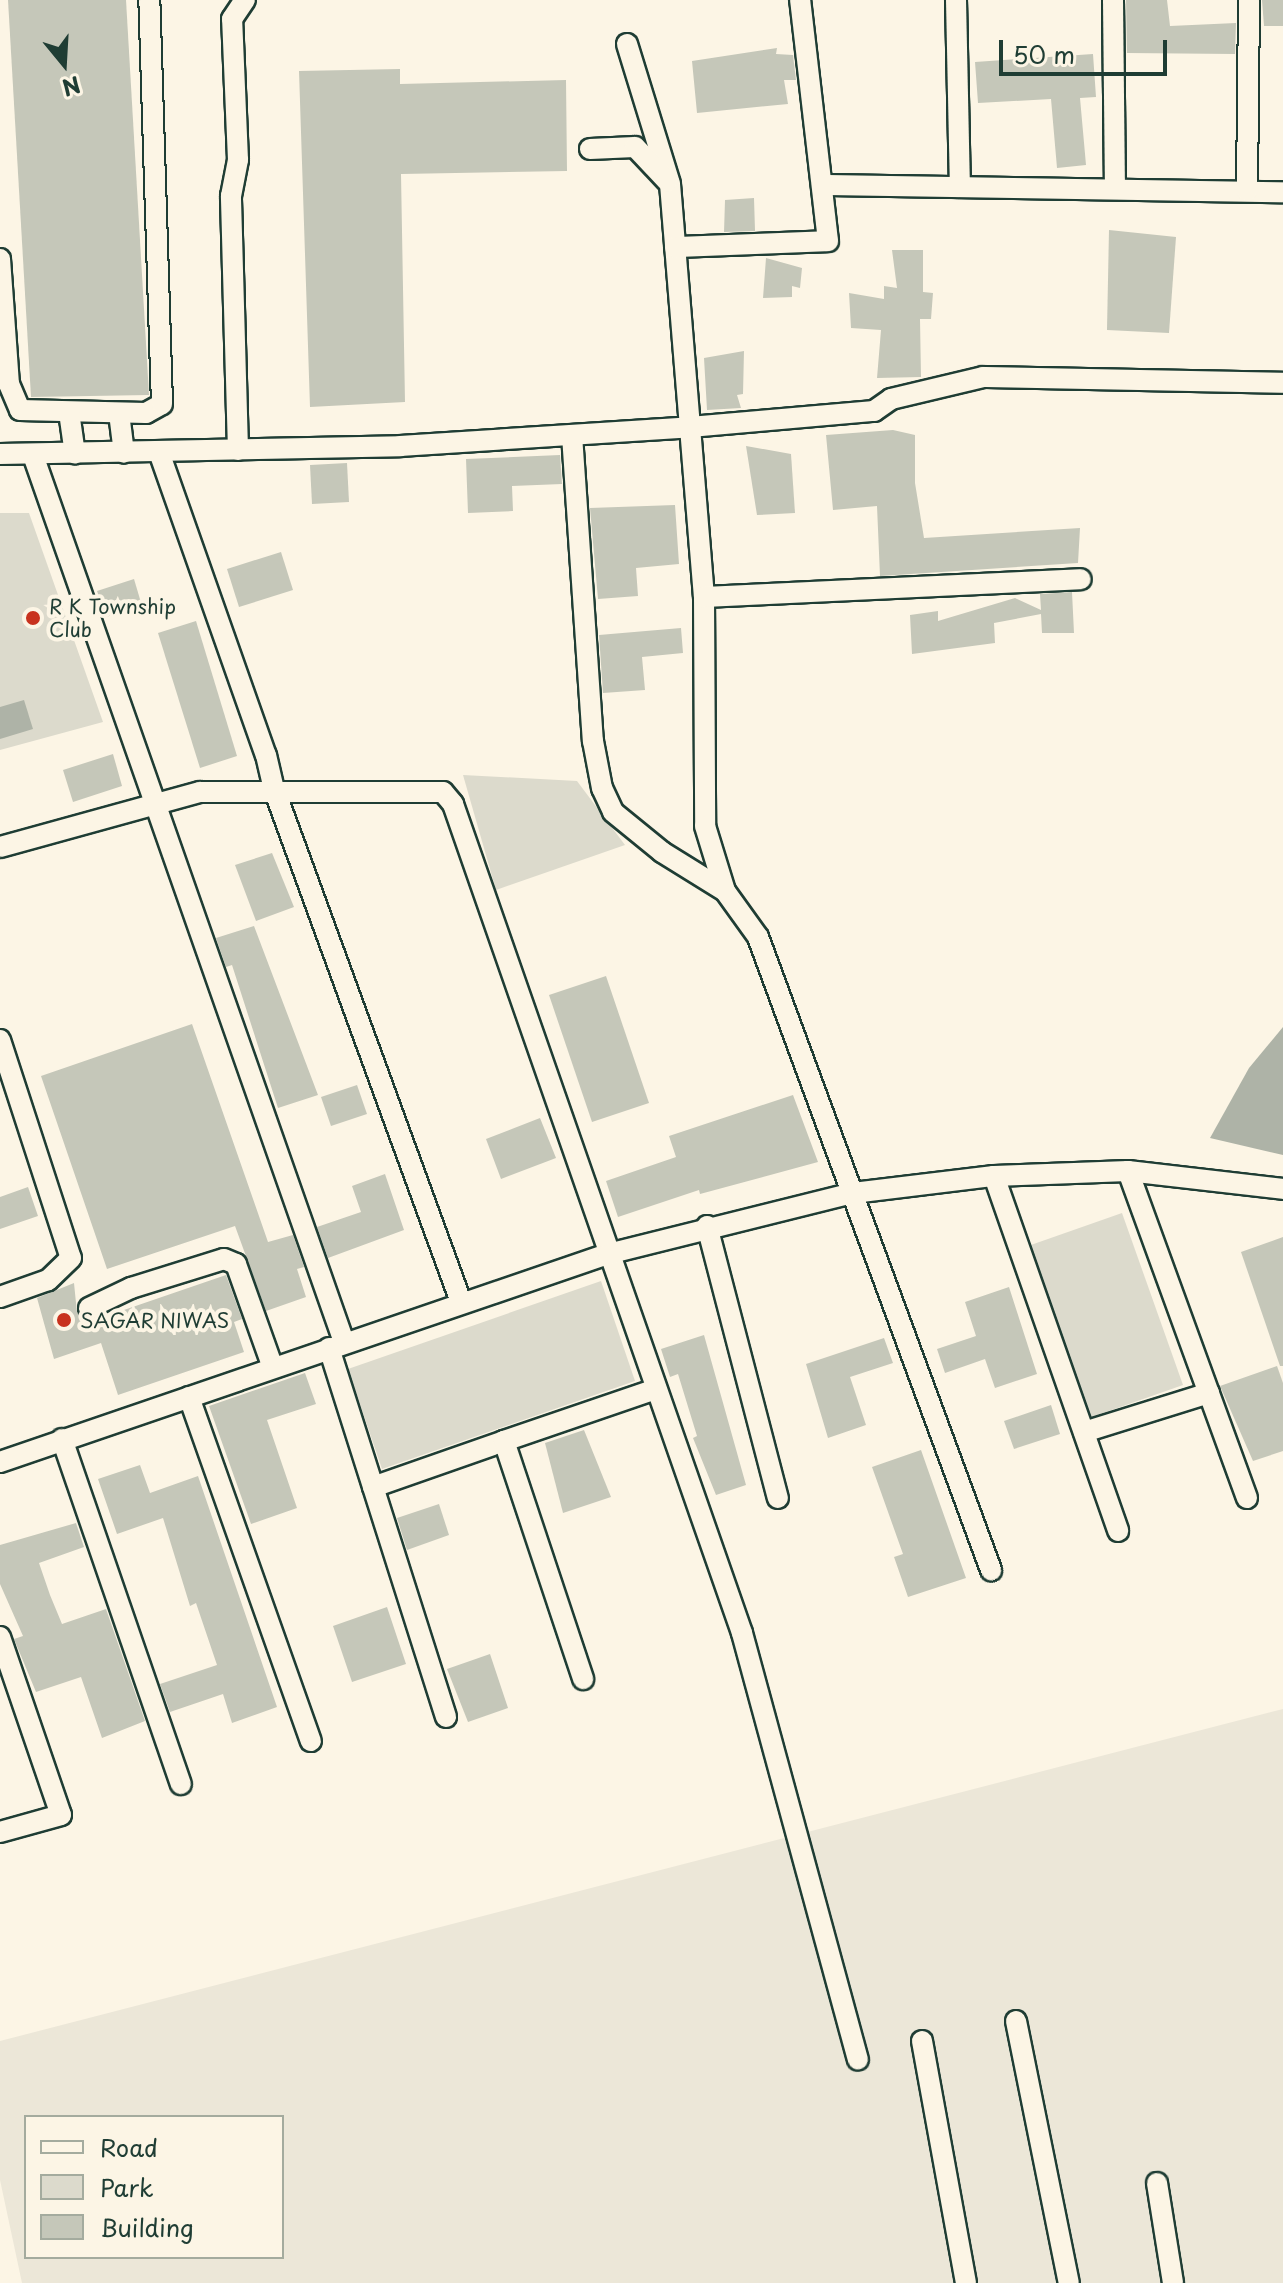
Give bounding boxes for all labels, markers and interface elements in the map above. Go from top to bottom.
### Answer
north arrow [24,24,104,104]
scale bar [1003,24,1171,74]
text: 50 m [1013,36,1075,72]
text: N [58,69,85,106]
place label: R K Township Club [49,594,178,641]
marker: R K Township Club [24,609,42,627]
place label: SAGAR NIWAS [80,1308,232,1332]
marker: SAGAR NIWAS [55,1311,73,1329]
legend [24,2115,284,2259]
text: Road [100,2129,158,2165]
text: Park [100,2169,154,2205]
text: Building [100,2209,194,2245]

